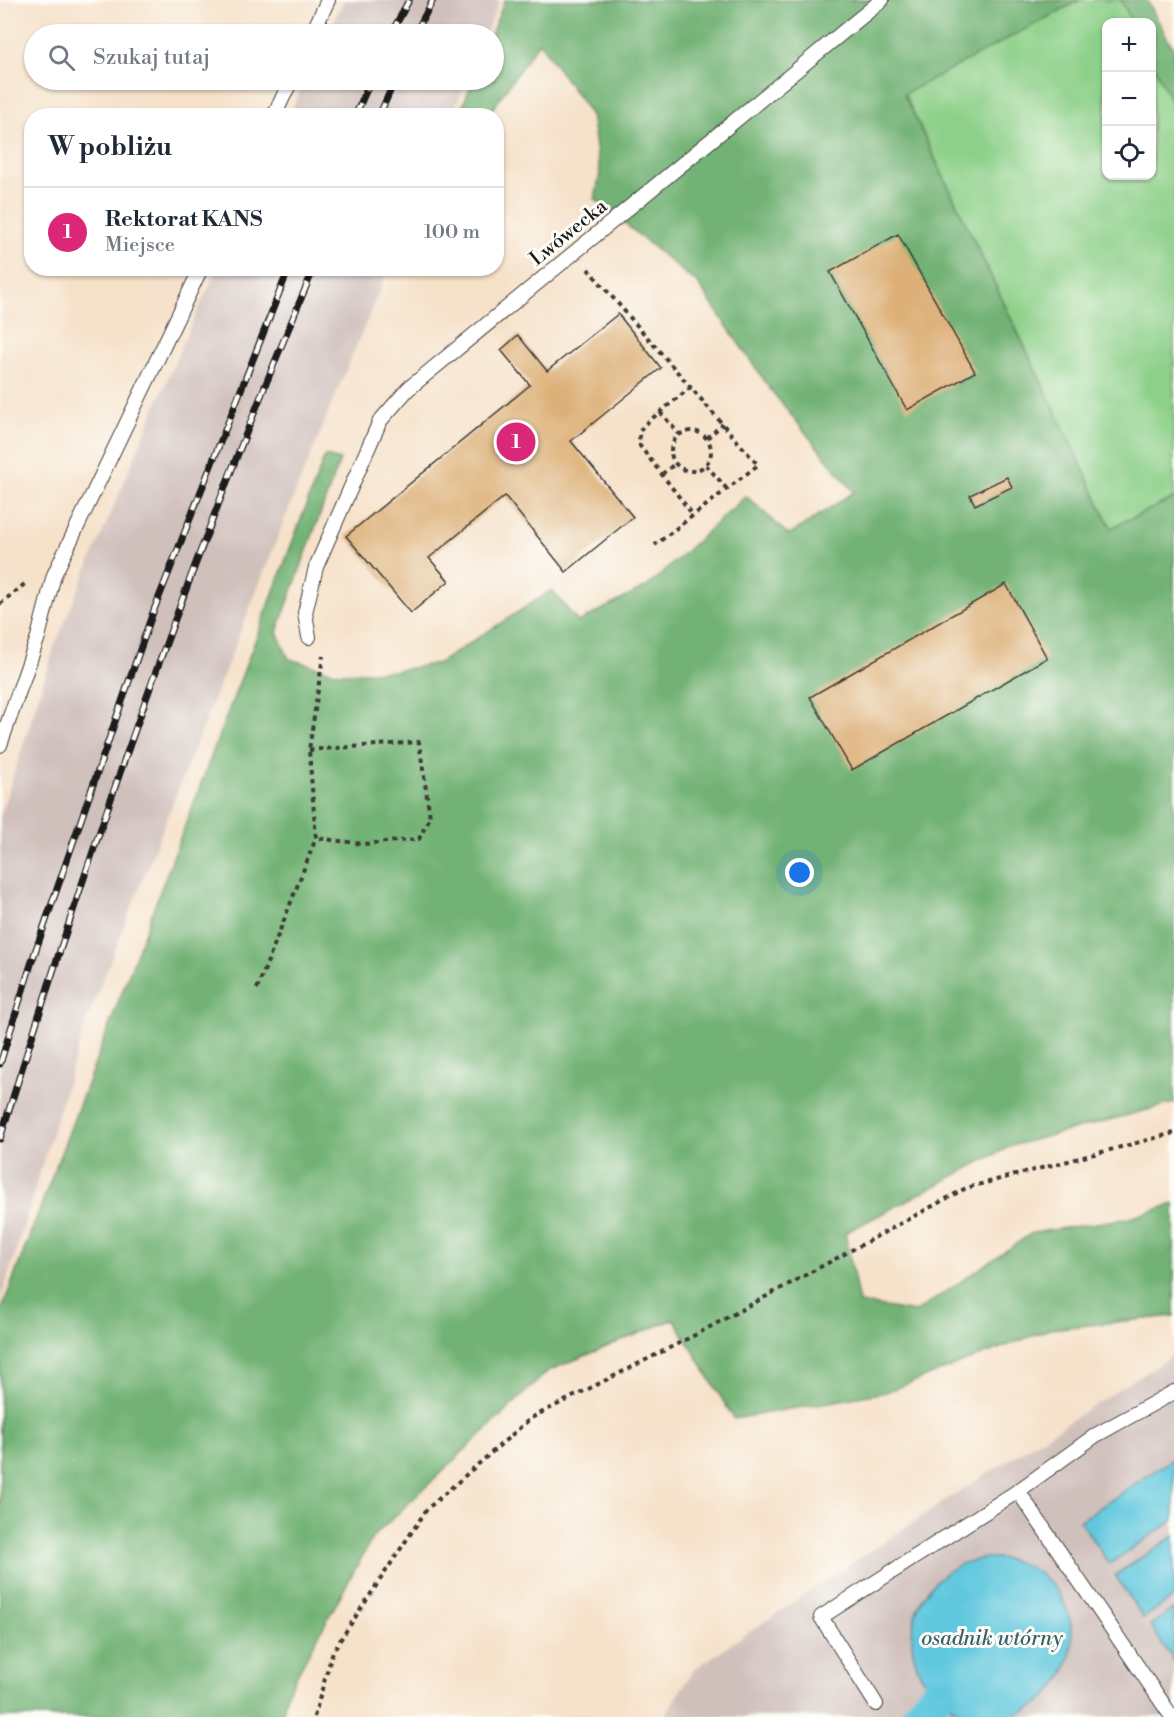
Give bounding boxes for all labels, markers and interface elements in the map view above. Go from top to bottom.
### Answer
map controls [1102,18,1156,180]
button: + [1102,18,1156,72]
search box [24,24,504,90]
icon: search [45,41,78,74]
text: Szukaj tutaj [93,44,210,71]
button: − [1102,72,1156,126]
button: locate [1102,126,1156,180]
text: W pobliżu [48,131,172,163]
street label: Lwówecka [525,194,613,272]
text: Rektorat KANS [105,206,263,233]
text: 1 [63,220,72,245]
text: 100 m [424,220,480,245]
text: Miejsce [105,233,175,258]
pin: 1 [496,420,536,464]
your location [785,858,814,887]
water label: osadnik wtórny [921,1626,1064,1652]

